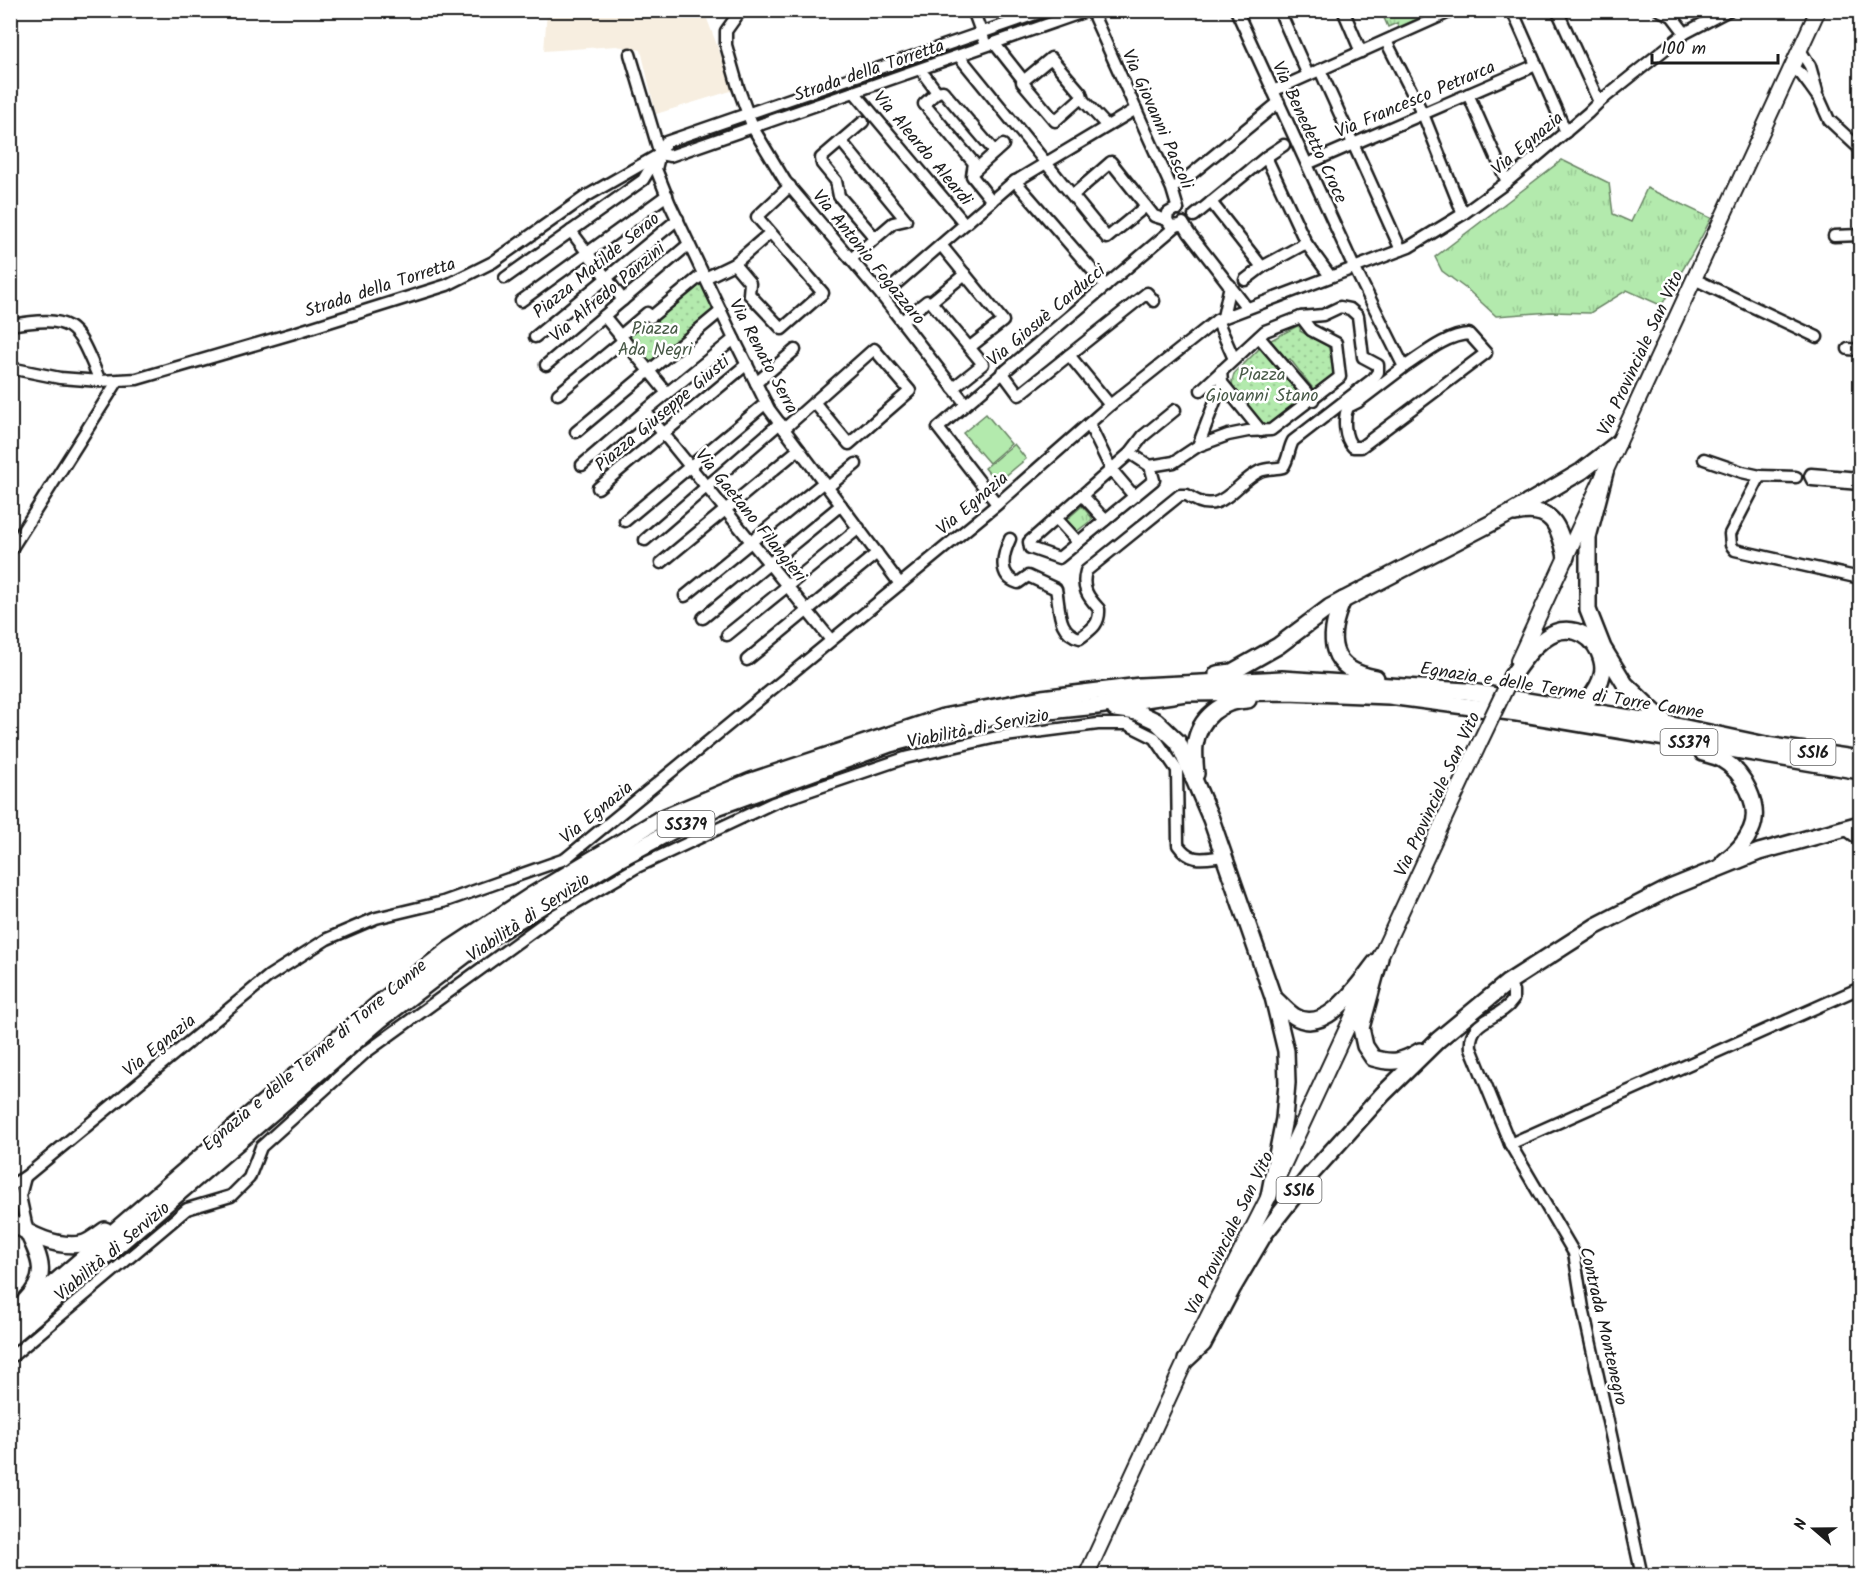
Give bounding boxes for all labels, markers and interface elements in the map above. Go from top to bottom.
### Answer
scale bar [1652,27,1778,65]
street label: Strada della Torretta [790,32,949,111]
text: 100 m [1661,35,1706,64]
street label: Via Giovanni Pascoli [1113,45,1201,195]
street label: Via Francesco Petrarca [1331,53,1500,147]
street label: Via Benedetto Croce [1263,57,1354,209]
street label: Via Aleardo Aleardi [865,85,979,214]
street label: Via Egnazia [1485,105,1571,183]
street label: Via Antonio Fogazzaro [804,184,932,332]
street label: Piazza Matilde Serao [527,206,667,327]
street label: Via Alfredo Panzini [544,235,673,351]
street label: Strada della Torretta [301,250,460,327]
street label: Via Giosuè Carducci [981,257,1113,375]
street label: Via Provinciale San Vito [1590,266,1692,441]
street label: Via Renato Serra [720,294,805,419]
park label: Piazza Ada Negri [618,315,693,365]
street label: Piazza Giuseppe Giusti [589,348,738,480]
park label: Piazza Giovanni Stano [1206,361,1318,411]
street label: Via Gaetano Filangieri [687,443,813,590]
street label: Via Egnazia [930,465,1016,543]
street label: Egnazia e delle Terme di Torre Canne [1418,655,1706,728]
street label: Viabilità di Servizio [905,702,1052,757]
street label: Via Provinciale San Vito [1387,707,1489,882]
road number: SS379 [1660,729,1718,755]
road number: SS16 [1790,739,1836,765]
street label: Via Egnazia [554,774,640,852]
road number: SS379 [658,811,714,837]
street label: Viabilità di Servizio [461,866,597,970]
street label: Egnazia e delle Terme di Torre Canne [196,953,434,1159]
street label: Via Egnazia [117,1007,203,1085]
street label: Via Provinciale San Vito [1178,1147,1283,1321]
road number: SS16 [1276,1177,1322,1203]
street label: Viabilità di Servizio [49,1195,177,1309]
street label: Contrada Montenegro [1570,1244,1635,1408]
north arrow [1784,1499,1844,1559]
text: N [1788,1515,1815,1533]

